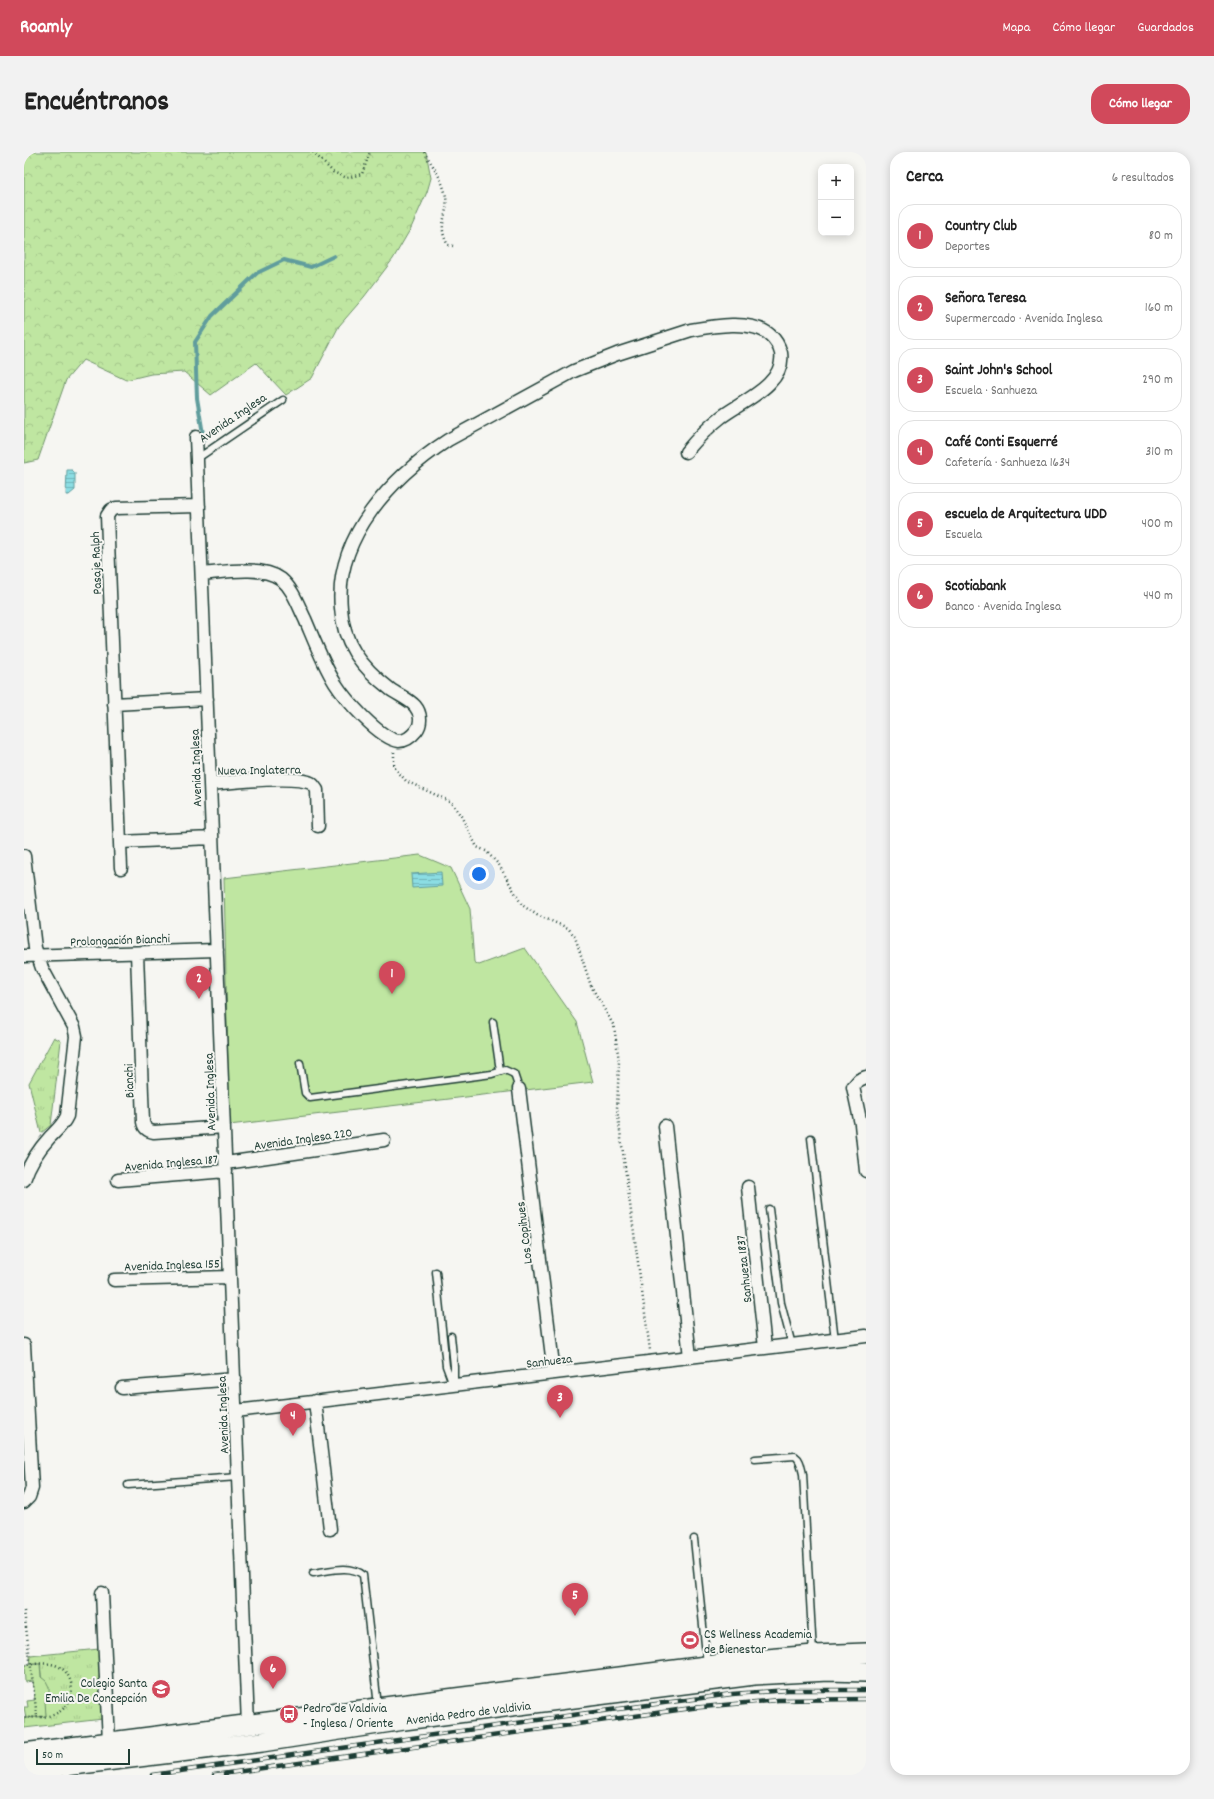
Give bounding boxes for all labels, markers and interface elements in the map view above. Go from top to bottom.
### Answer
text: Roamly [20,15,72,42]
text: Mapa [1003,18,1030,38]
text: Cómo llegar [1052,18,1115,38]
text: Guardados [1137,18,1194,38]
text: Encuéntranos [24,84,169,124]
button: Cómo llegar [1091,84,1190,124]
map controls [818,164,854,236]
button: + [818,164,854,200]
text: Cerca [906,166,943,190]
text: 6 resultados [1112,169,1174,188]
button: − [818,200,854,236]
text: Country Club [945,216,1017,238]
text: 1 [919,227,921,246]
text: 80 m [1149,227,1173,246]
text: Deportes [945,238,990,257]
text: Señora Teresa [945,288,1026,310]
text: 2 [917,299,923,318]
text: 160 m [1145,299,1173,318]
text: Supermercado · Avenida Inglesa [945,310,1102,329]
text: Saint John's School [945,360,1052,382]
text: 3 [917,371,923,390]
text: 290 m [1142,371,1173,390]
text: Escuela · Sanhueza [945,382,1037,401]
street label: Avenida Inglesa [196,389,272,449]
text: Café Conti Esquerré [945,432,1058,454]
text: 4 [917,443,923,462]
text: 310 m [1145,443,1173,462]
text: Cafetería · Sanhueza 1634 [945,454,1070,473]
text: escuela de Arquitectura UDD [945,504,1107,526]
text: 5 [917,515,923,534]
text: 400 m [1142,515,1173,534]
text: Escuela [945,526,982,545]
street label: Pasaje Ralph [87,531,108,595]
text: Scotiabank [945,576,1006,598]
text: 6 [917,587,923,606]
text: 440 m [1143,587,1173,606]
text: Banco · Avenida Inglesa [945,598,1061,617]
street label: Avenida Inglesa [187,728,208,807]
street label: Nueva Inglaterra [217,761,302,782]
your location [469,864,489,884]
street label: Prolongación Bianchi [70,930,171,953]
pin: 1 [379,961,405,994]
pin: 2 [186,966,212,999]
street label: Avenida Inglesa [201,1052,222,1131]
street label: Bianchi [120,1063,141,1098]
street label: Avenida Inglesa 220 [253,1124,354,1157]
street label: Avenida Inglesa 187 [124,1151,219,1178]
street label: Los Copihues [512,1200,539,1265]
street label: Sanhueza 1837 [732,1234,758,1304]
street label: Avenida Inglesa 155 [124,1255,220,1278]
street label: Sanhueza [525,1350,574,1375]
street label: Avenida Inglesa [214,1375,235,1454]
pin: 3 [547,1385,573,1418]
pin: 4 [280,1403,306,1436]
pin: 5 [562,1583,588,1616]
place label: CS Wellness Academia de Bienestar [704,1626,813,1660]
sports icon: CS Wellness Academia de Bienestar [679,1629,701,1651]
pin: 6 [260,1656,286,1689]
place label: Colegio Santa Emilia De Concepción [45,1675,148,1709]
school or university icon: Colegio Santa Emilia De Concepción [150,1678,172,1700]
street label: Avenida Pedro de Valdivia [405,1697,533,1732]
place label: Pedro de Valdivia - Inglesa / Oriente [303,1700,393,1734]
bus stop icon: Pedro de Valdivia - Inglesa / Oriente [278,1703,300,1725]
scale bar [36,1747,130,1766]
text: 50 m [42,1748,63,1764]

